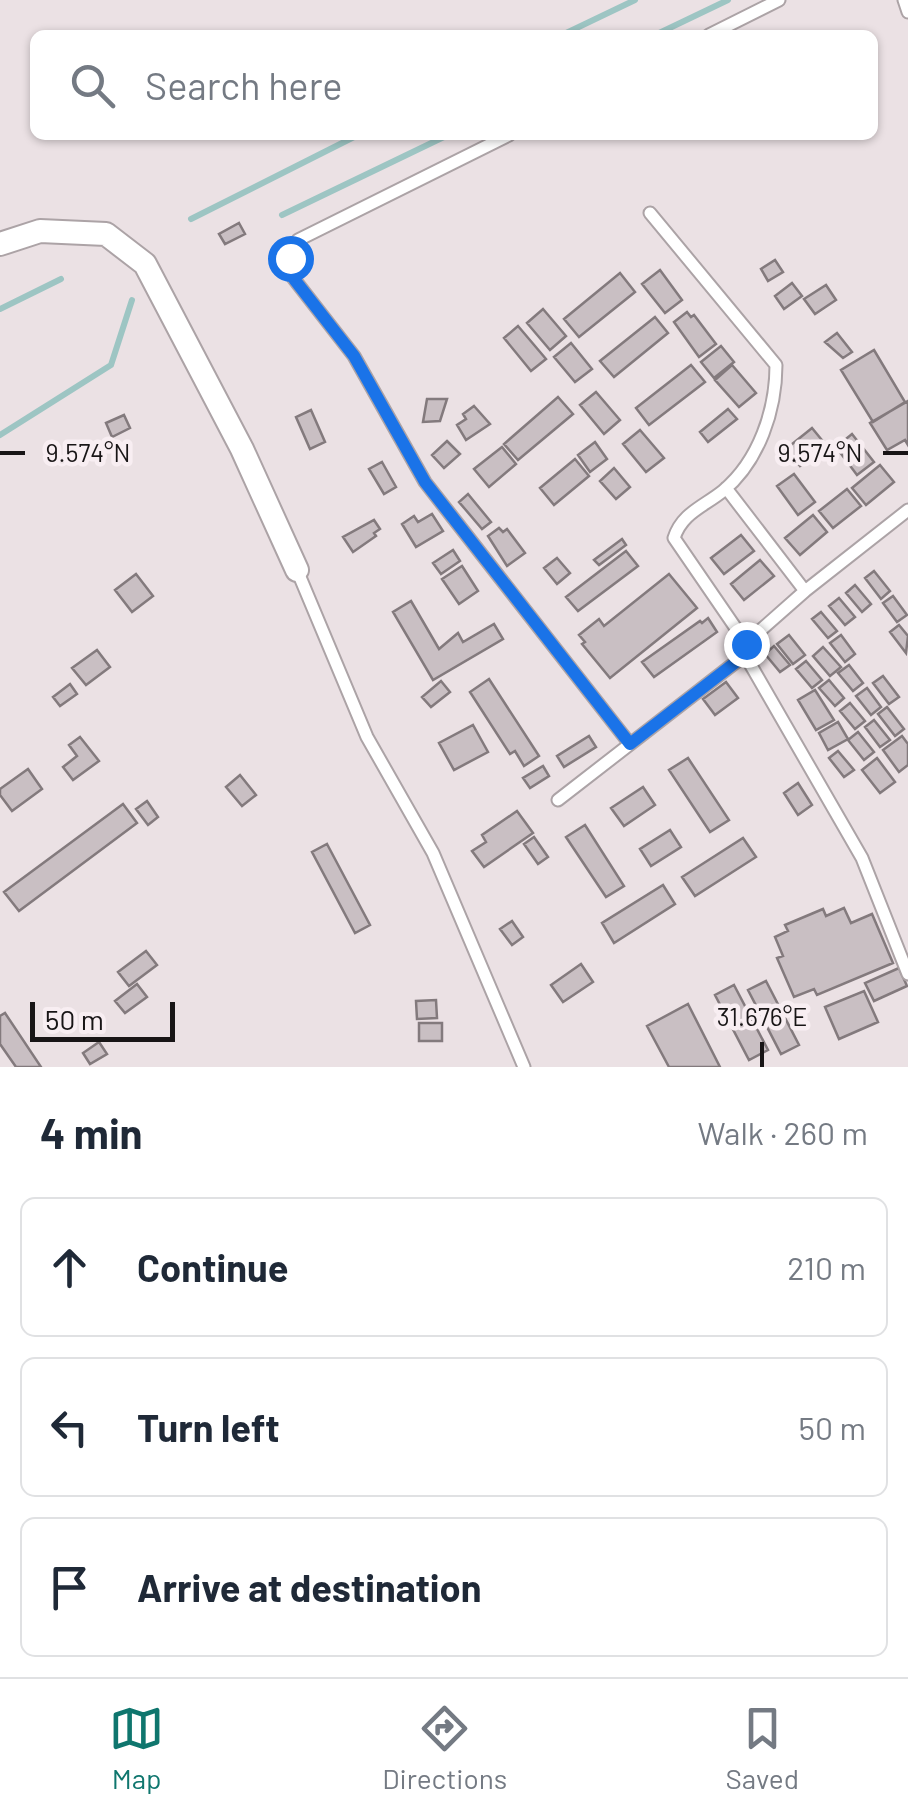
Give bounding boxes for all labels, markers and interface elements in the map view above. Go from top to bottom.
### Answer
search box [30,30,878,140]
icon: search [65,58,120,113]
text: Search here [145,62,343,108]
route start [268,236,314,282]
text: 9.574°N [46,437,130,467]
text: 9.574°N [778,437,862,467]
route end [724,622,770,668]
scale bar [30,997,175,1042]
text: 31.676°E [717,1001,807,1031]
text: 50 m [45,1002,104,1036]
text: 4 min [40,1107,143,1157]
text: Walk · 260 m [698,1113,868,1151]
icon: ahead [42,1240,97,1295]
text: Continue [137,1244,288,1290]
text: 210 m [787,1248,866,1286]
icon: left [42,1400,97,1455]
text: Turn left [137,1404,280,1450]
text: 50 m [799,1408,866,1446]
icon: arrive [42,1560,97,1615]
text: Arrive at destination [137,1564,482,1610]
tab: Map [109,1701,164,1795]
tab: Directions [382,1701,507,1795]
tab: Saved [725,1701,799,1795]

